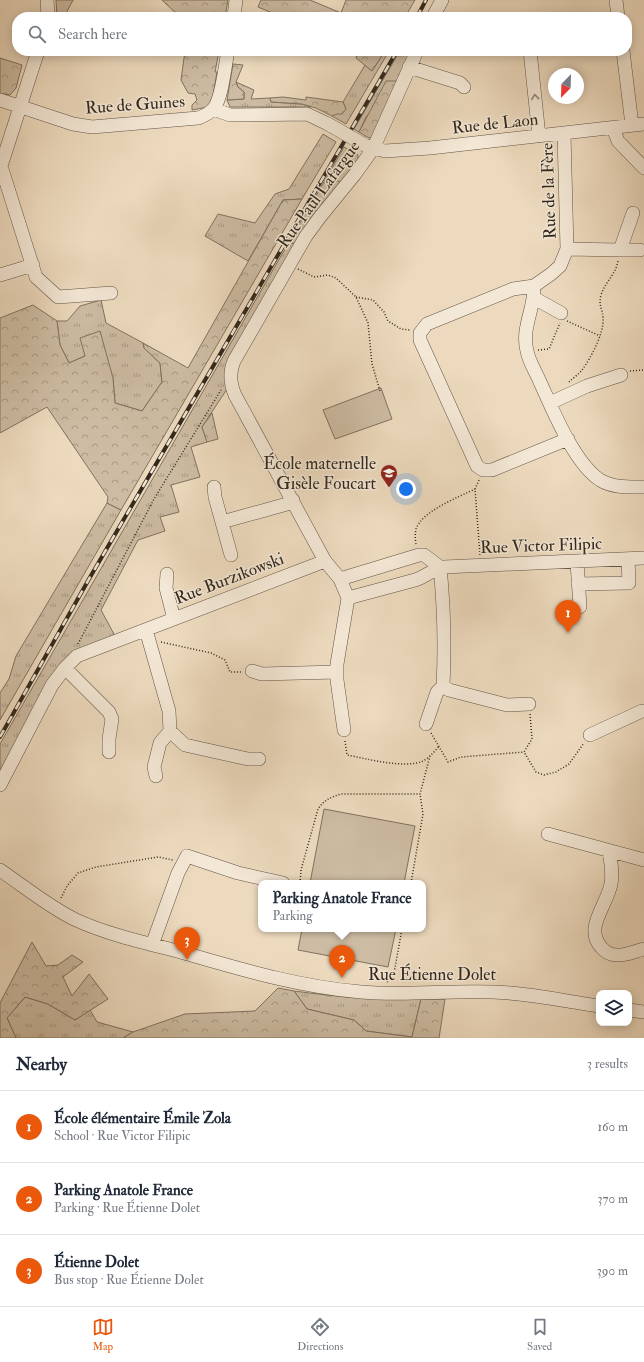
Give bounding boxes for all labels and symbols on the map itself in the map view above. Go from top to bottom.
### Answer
north arrow [548,68,584,104]
street label: Rue de Guines [85,91,186,118]
one-way arrow [530,94,539,100]
street label: Rue de Laon [451,108,540,138]
street label: Rue Paul Lafargue [273,137,364,252]
street label: Rue de la Fère [536,142,561,240]
place label: École maternelle Gisèle Foucart [263,452,376,494]
school or university icon: École maternelle Gisèle Foucart [379,463,399,488]
your location [396,479,416,499]
street label: Rue Victor Filipic [480,533,603,559]
street label: Rue Burzikowski [172,548,287,609]
pin: 1 [555,600,581,633]
pin: 3 [174,927,200,960]
pin: 2 [329,945,355,978]
street label: Rue Étienne Dolet [368,963,496,985]

